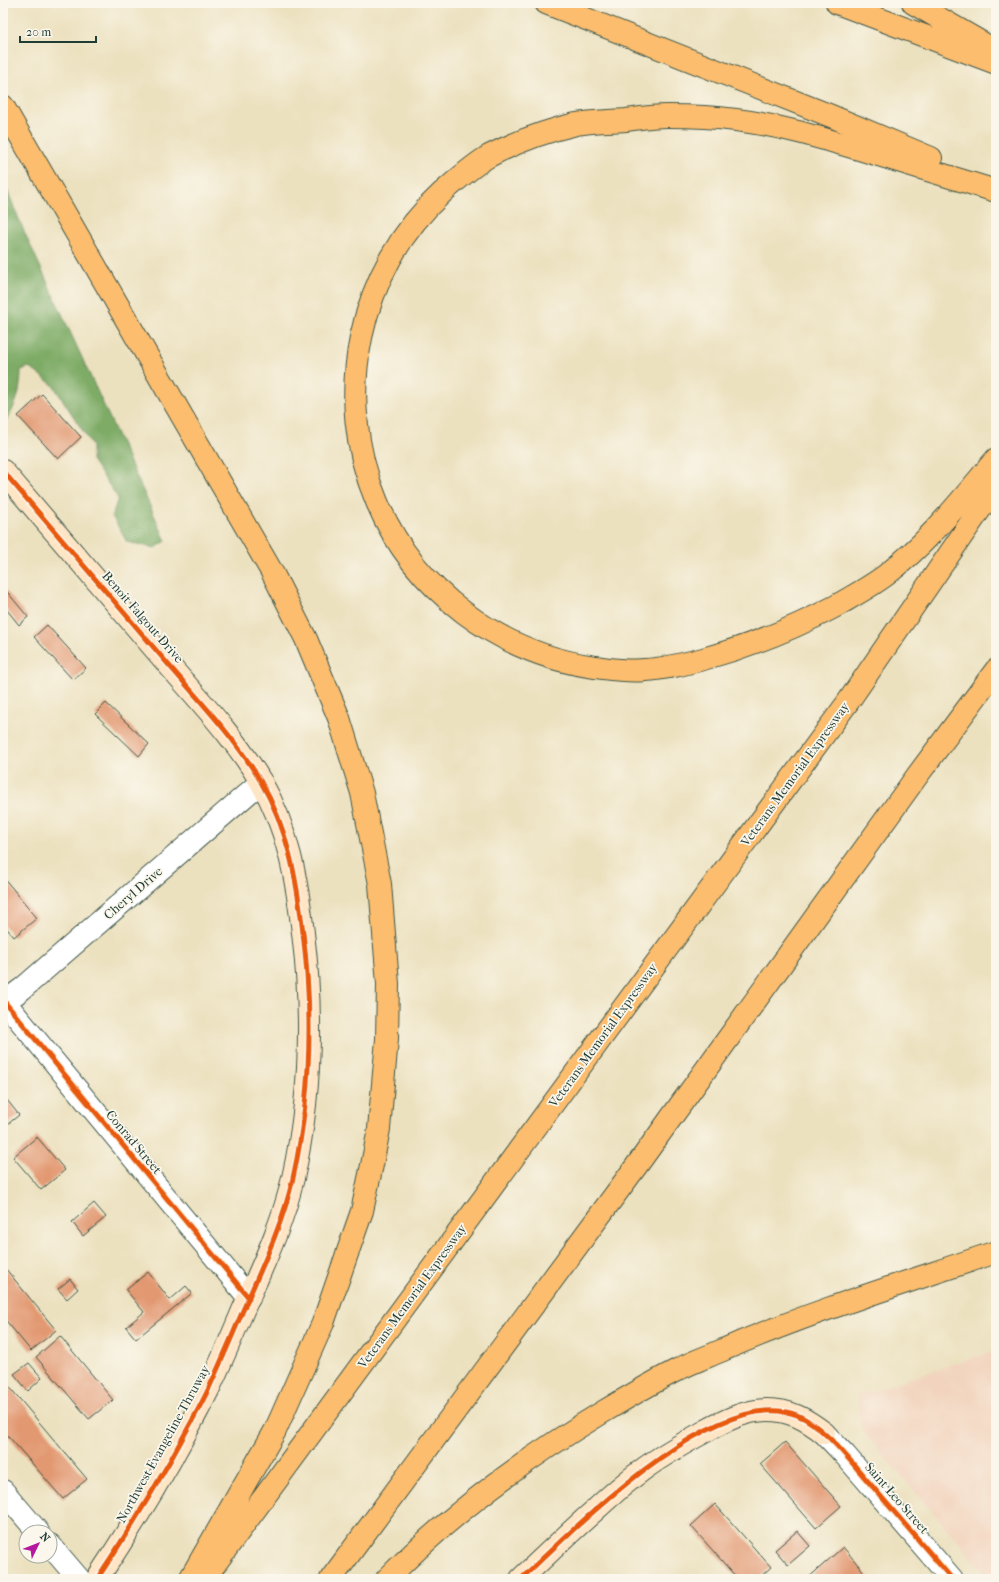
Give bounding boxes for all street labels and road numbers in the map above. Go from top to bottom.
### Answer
street label: Benoit Falgout Drive [99,568,187,666]
street label: Veterans Memorial Expressway [737,698,853,850]
street label: Cheryl Drive [101,863,166,923]
street label: Veterans Memorial Expressway [545,959,661,1111]
street label: Conrad Street [103,1107,165,1177]
street label: Veterans Memorial Expressway [354,1220,470,1372]
street label: Northwest Evangeline Thruway [113,1362,213,1526]
street label: Saint Leo Street [862,1459,932,1537]

